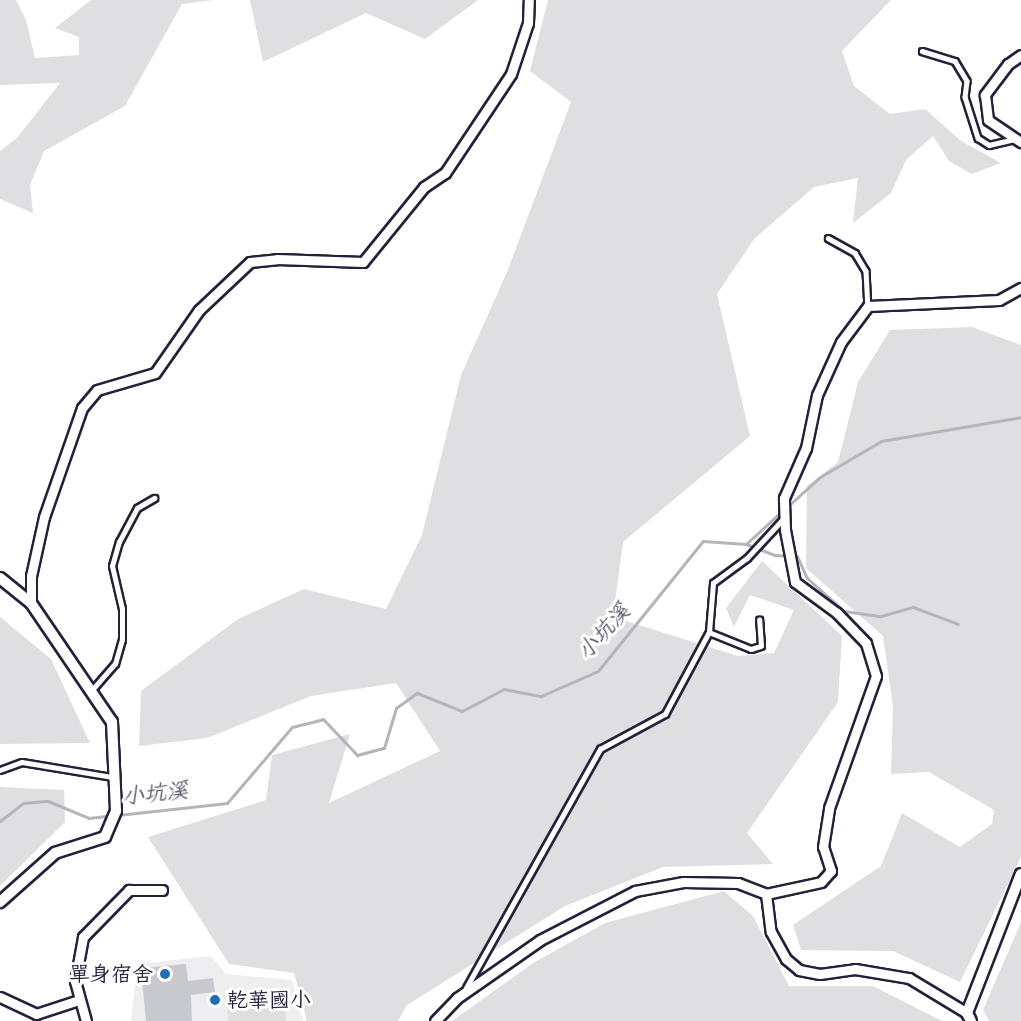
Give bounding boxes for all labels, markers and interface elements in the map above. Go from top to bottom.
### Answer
water label: 小坑溪 [572,599,636,665]
water label: 小坑溪 [121,777,189,811]
place label: 單身宿舍 [69,961,153,987]
marker: 單身宿舍 [158,967,172,981]
place label: 乾華國小 [227,987,311,1013]
marker: 乾華國小 [208,993,222,1007]

